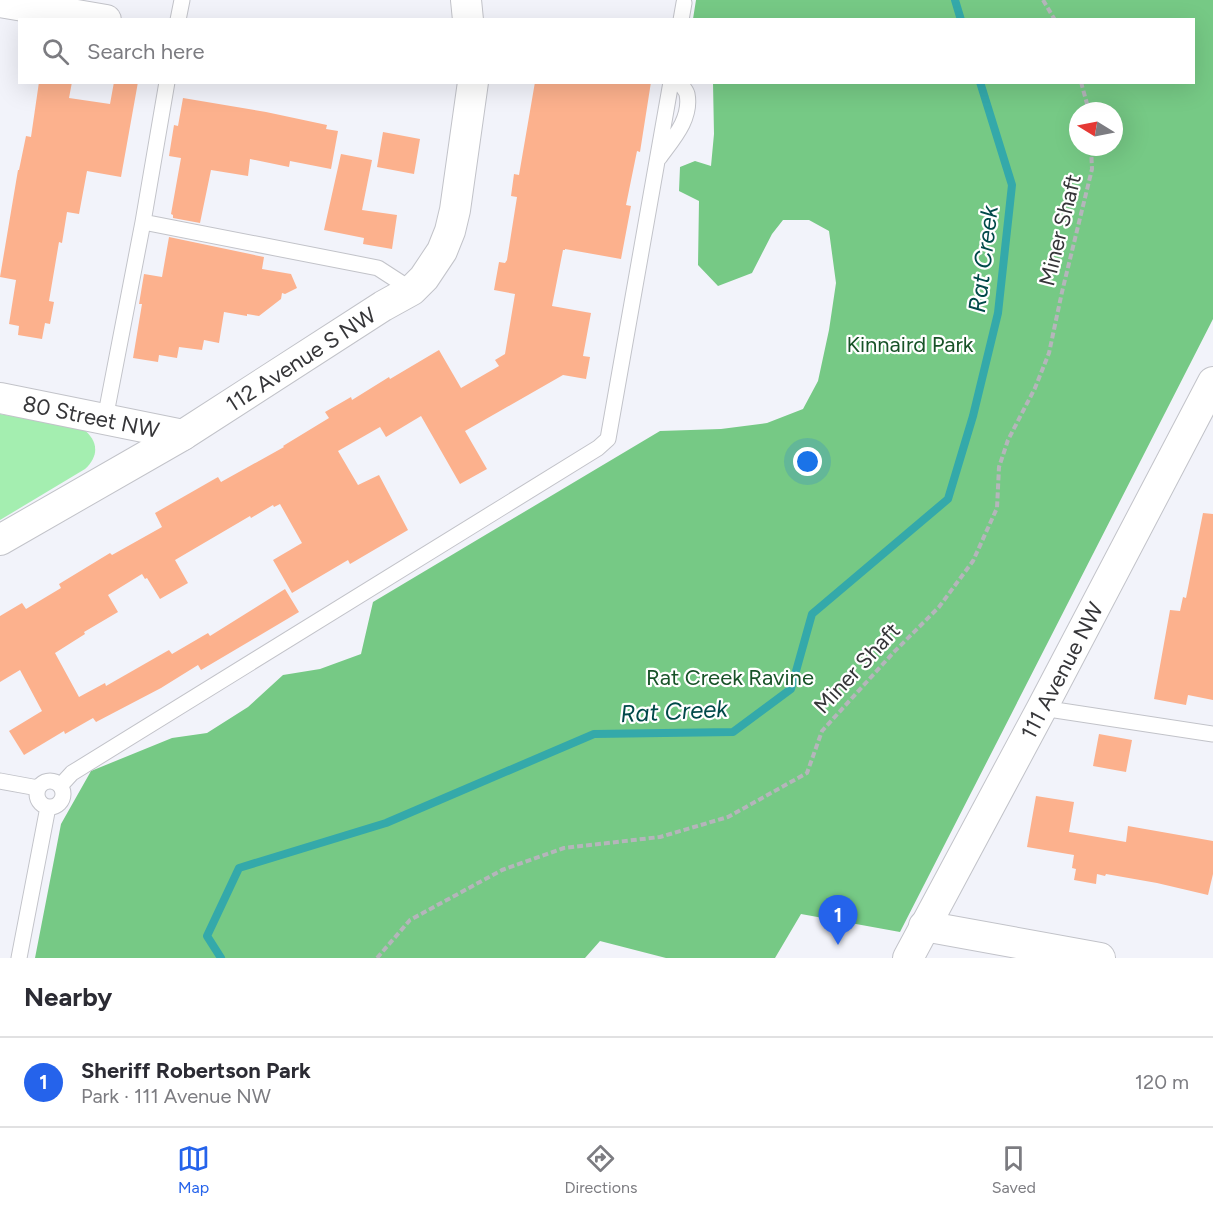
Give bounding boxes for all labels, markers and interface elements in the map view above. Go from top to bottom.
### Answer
search box [18,18,1195,84]
icon: search [39,35,72,68]
text: Search here [87,38,205,65]
north arrow [1069,102,1123,156]
street label: Miner Shaft [1033,171,1087,289]
water label: Rat Creek [962,202,1004,314]
street label: 112 Avenue S NW [221,301,381,417]
park label: Kinnaird Park [846,331,974,358]
street label: 80 Street NW [21,389,162,443]
your location [793,447,822,476]
street label: 111 Avenue NW [1015,597,1109,743]
street label: Miner Shaft [808,617,906,719]
park label: Rat Creek Ravine [646,664,814,691]
water label: Rat Creek [619,694,730,728]
pin: 1 [818,896,858,945]
text: Nearby [24,981,112,1013]
text: Sheriff Robertson Park [81,1057,311,1084]
text: 1 [39,1070,48,1094]
text: 120 m [1135,1070,1189,1094]
text: Park · 111 Avenue NW [81,1084,271,1108]
tab: Map [177,1142,210,1197]
tab: Directions [564,1142,637,1197]
tab: Saved [992,1142,1036,1197]

